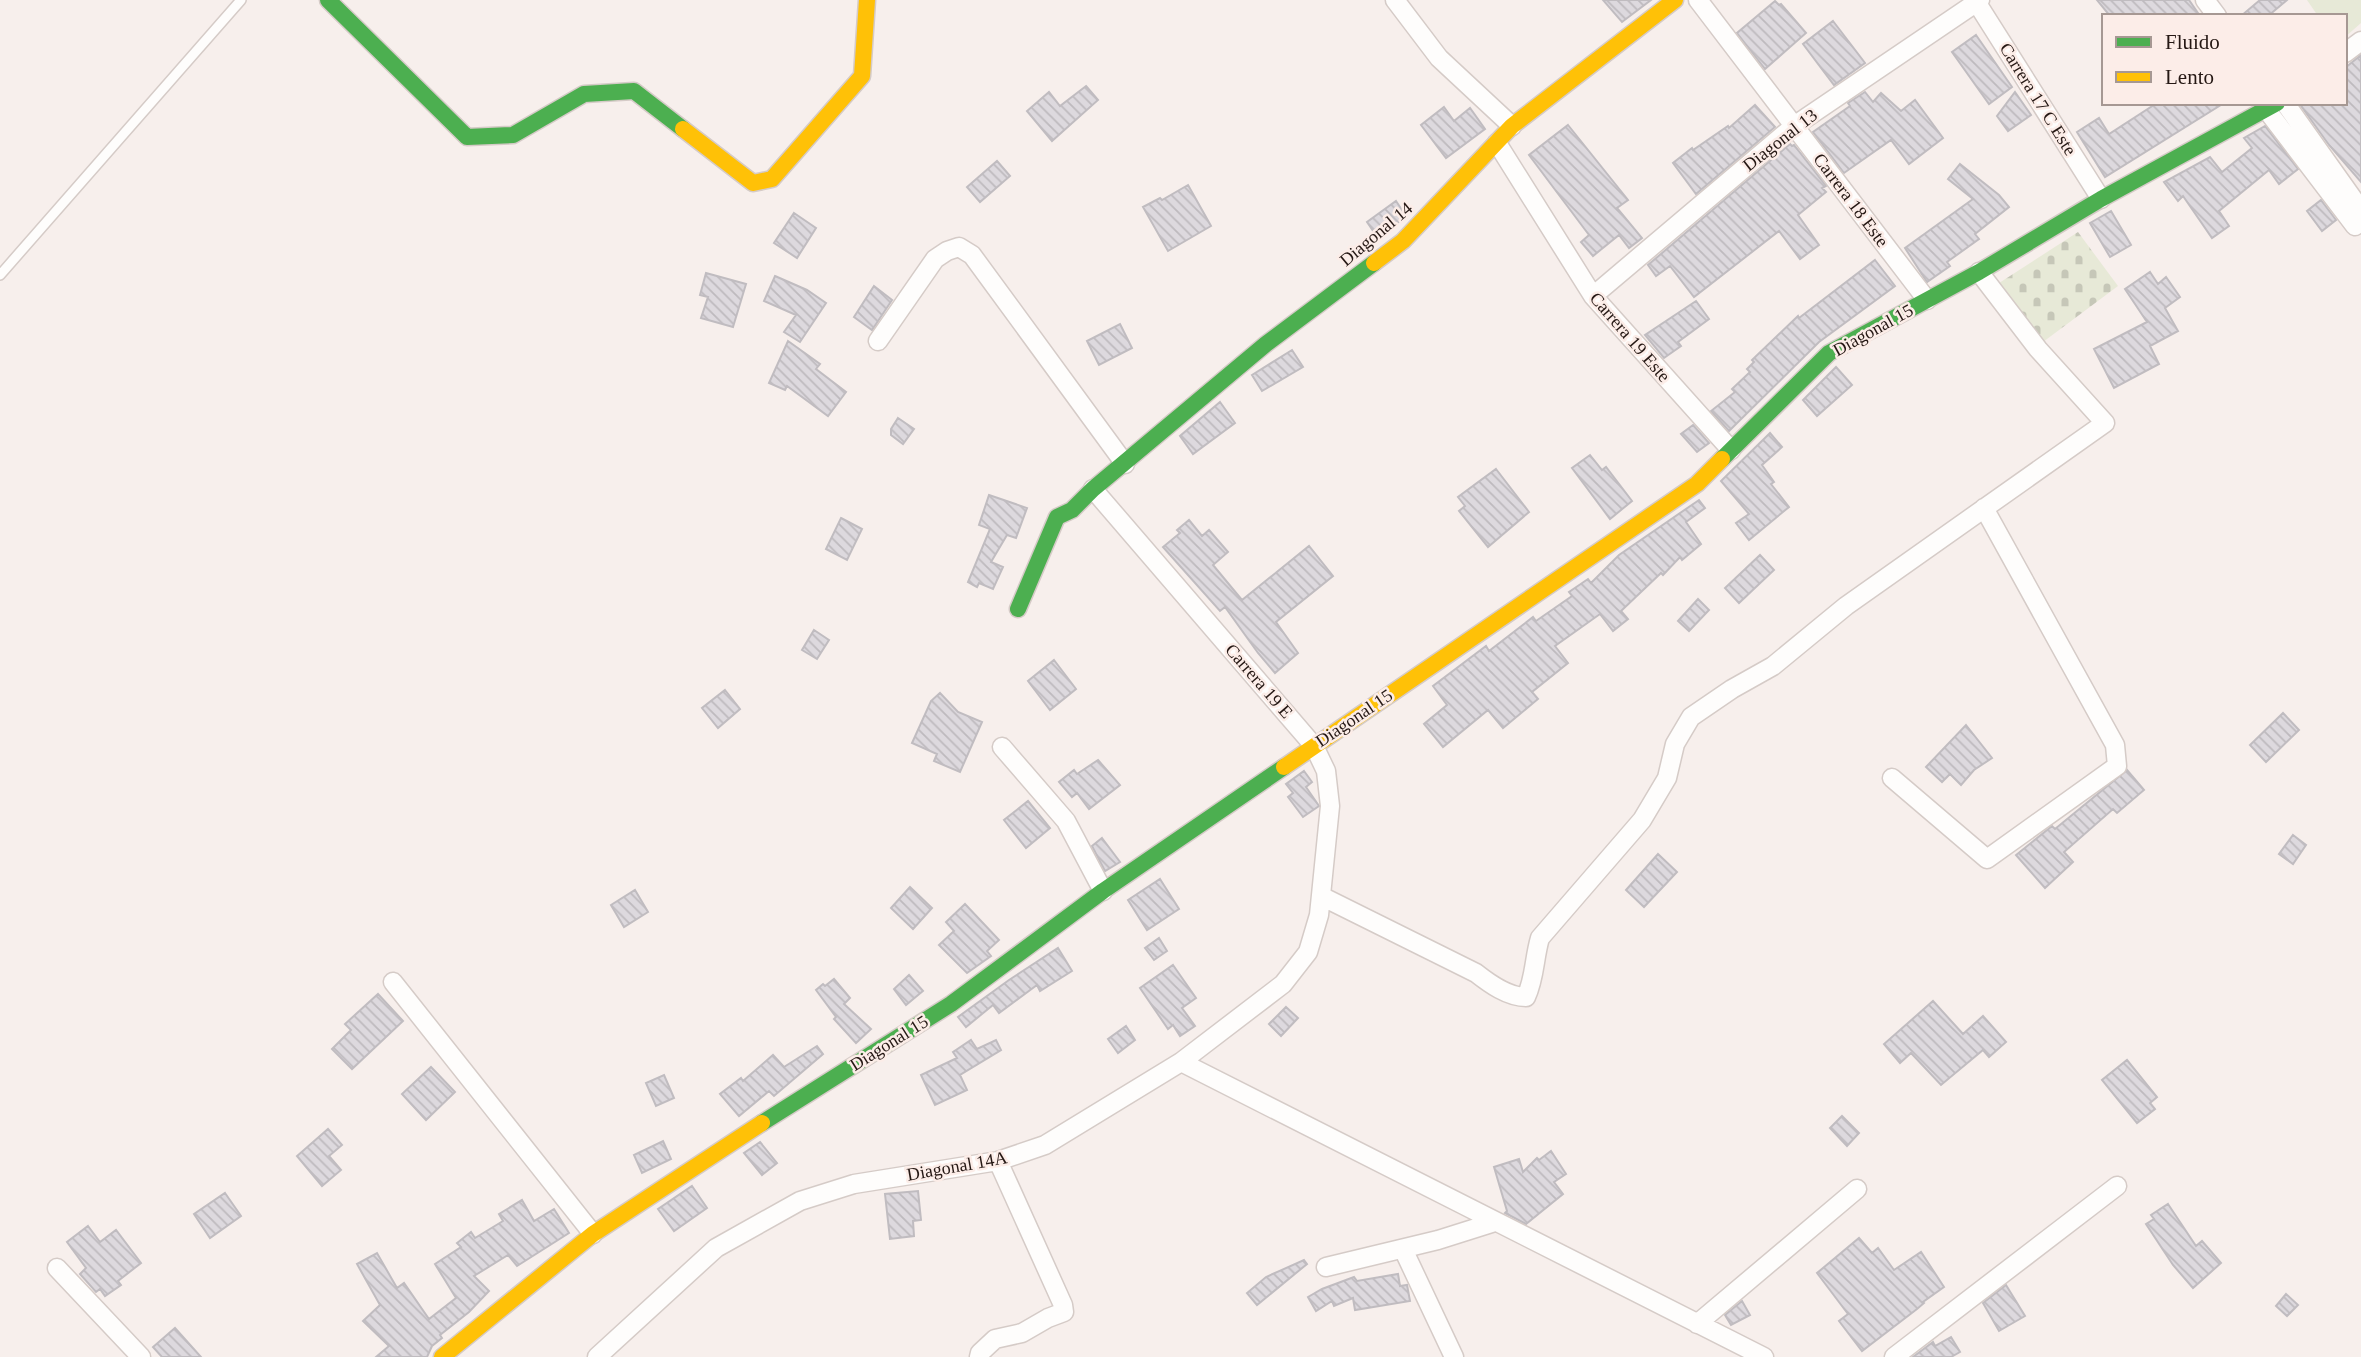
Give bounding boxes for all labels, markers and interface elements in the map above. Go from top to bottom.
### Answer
legend [2102,14,2347,105]
text: Fluido [2165,30,2220,54]
street label: Carrera 17 C Este [1995,39,2081,159]
text: Lento [2165,65,2214,89]
street label: Diagonal 13 [1739,105,1821,175]
street label: Carrera 18 Este [1809,149,1893,251]
street label: Diagonal 14 [1336,198,1416,270]
street label: Carrera 19 Este [1586,288,1674,386]
street label: Diagonal 15 [1829,300,1917,360]
street label: Carrera 19 E [1221,640,1297,722]
street label: Diagonal 15 [1312,685,1396,751]
street label: Diagonal 15 [846,1011,932,1075]
street label: Diagonal 14A [905,1147,1009,1185]

